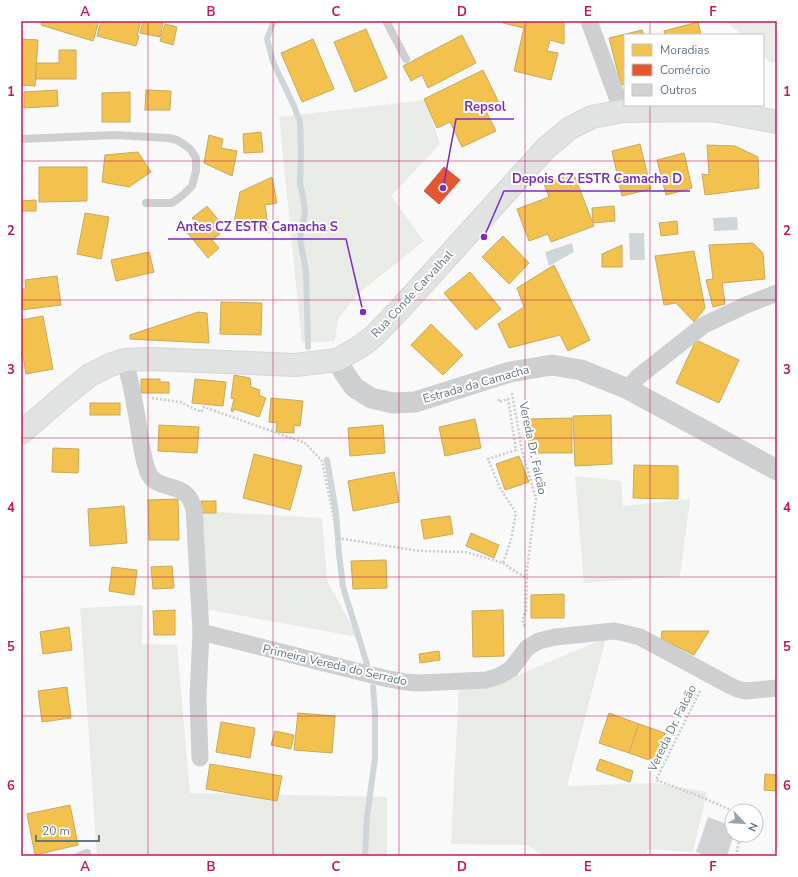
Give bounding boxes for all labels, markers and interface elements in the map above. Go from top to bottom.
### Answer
text: A [80,3,90,21]
text: B [207,3,216,21]
text: C [332,3,341,21]
text: D [457,3,467,21]
text: E [584,3,592,21]
text: F [709,3,717,21]
legend [624,34,764,106]
text: Moradias [660,42,710,58]
text: Comércio [660,62,711,78]
text: Outros [660,82,697,98]
text: 1 [7,83,15,101]
text: 1 [783,83,791,101]
callout: Repsol [456,94,514,119]
text: Repsol [464,98,507,116]
callout: Depois CZ ESTR Camacha D [504,166,690,191]
text: Depois CZ ESTR Camacha D [512,170,682,188]
callout: Antes CZ ESTR Camacha S [168,214,346,239]
text: Antes CZ ESTR Camacha S [176,218,338,236]
text: 2 [7,222,15,240]
text: 2 [783,222,791,240]
street label: Rua Conde Carvalhal [367,247,457,341]
text: 3 [7,361,15,379]
street label: Estrada da Camacha [421,361,531,407]
text: 3 [783,361,791,379]
street label: Vereda Dr. Falcão [515,399,551,496]
text: 4 [7,499,15,517]
text: 4 [783,499,791,517]
text: 5 [7,638,15,656]
text: 5 [783,638,791,656]
street label: Primeira Vereda do Serrado [261,641,409,689]
street label: Vereda Dr. Falcão [644,682,700,775]
text: 6 [7,777,15,795]
text: 6 [783,777,791,795]
north arrow [724,803,764,843]
scale bar [36,817,99,843]
text: N [744,820,761,834]
text: 20 m [42,823,70,839]
text: A [80,858,90,876]
text: B [207,858,216,876]
text: C [332,858,341,876]
text: D [457,858,467,876]
text: E [584,858,592,876]
text: F [709,858,717,876]

